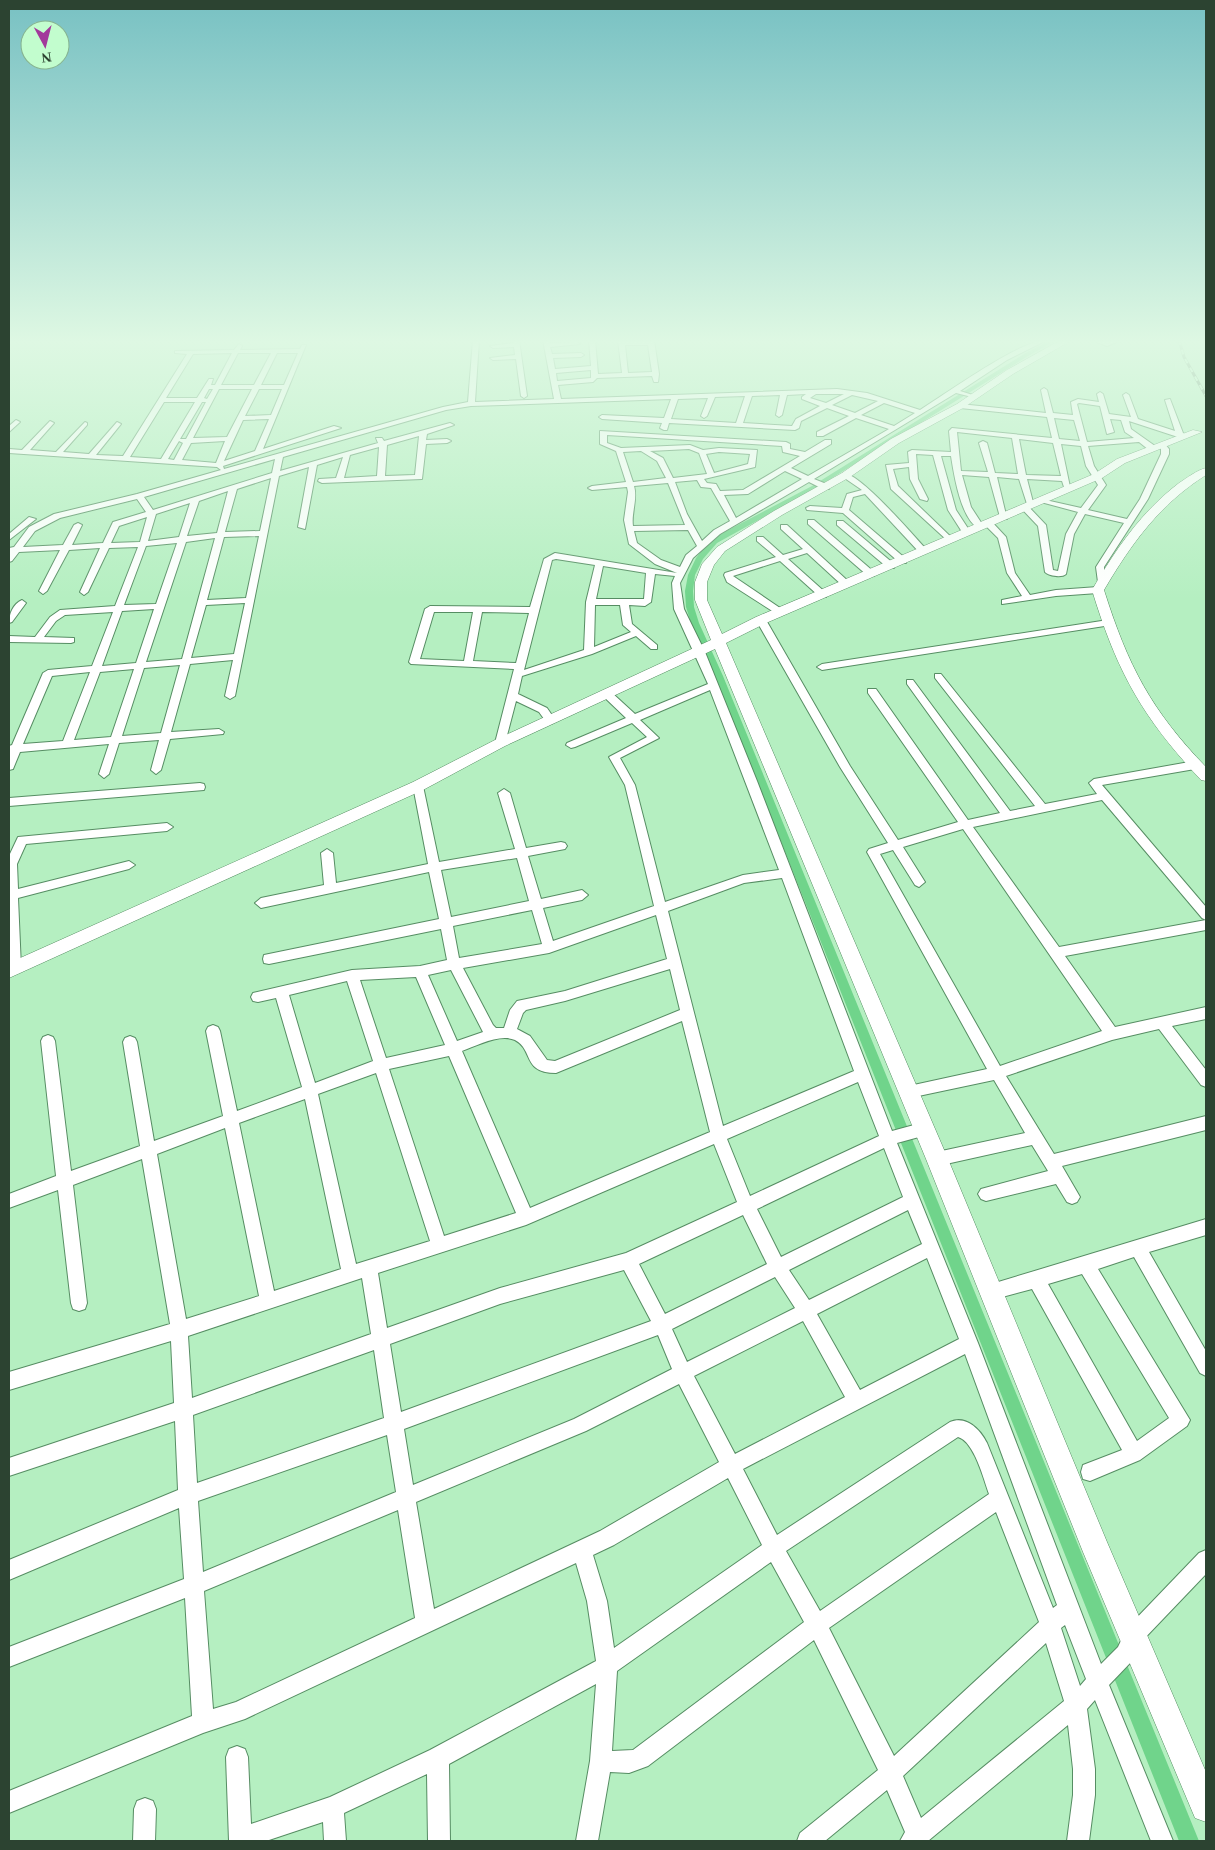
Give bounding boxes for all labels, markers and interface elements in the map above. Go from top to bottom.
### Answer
north arrow [20,20,70,70]
text: N [41,49,52,65]

